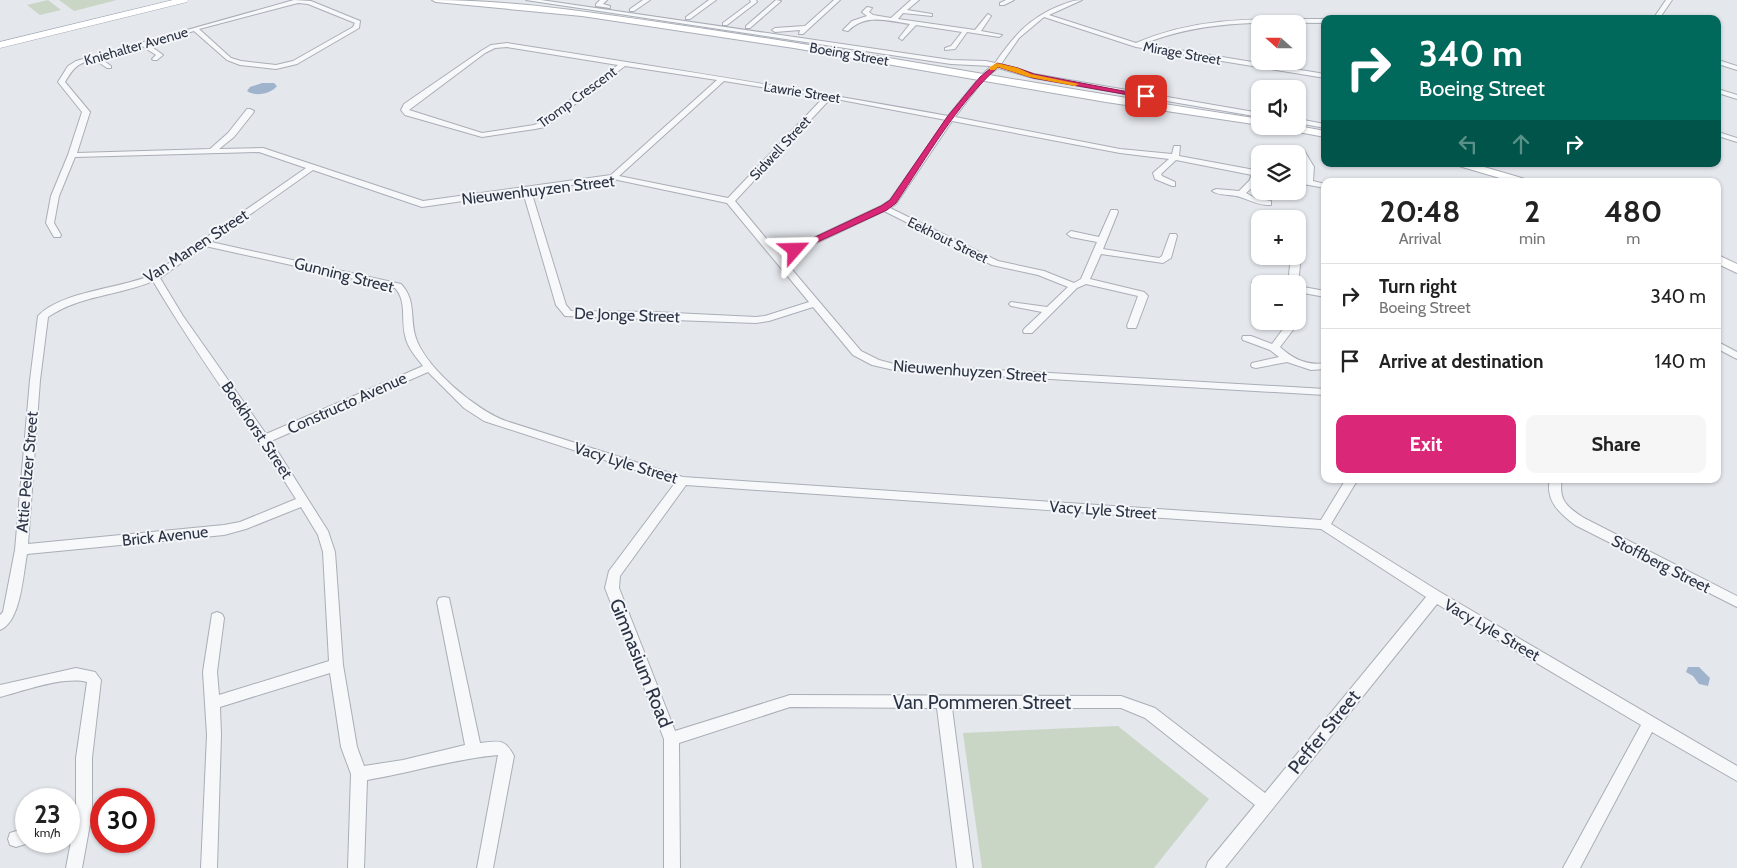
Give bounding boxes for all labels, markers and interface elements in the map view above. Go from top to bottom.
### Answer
north arrow [1251,15,1306,70]
map controls [1251,15,1306,330]
street label: Kniehalter Avenue [82,23,190,69]
text: 340 m [1419,32,1523,75]
icon: right [1336,35,1401,100]
street label: Mirage Street [1142,37,1222,69]
street label: Boeing Street [808,38,890,70]
street label: Tromp Crescent [534,62,620,132]
pin [1125,75,1167,117]
text: Boeing Street [1419,75,1545,102]
street label: Lawrie Street [762,77,842,107]
button: sound [1251,80,1306,135]
icon: arrive [1132,82,1160,110]
street label: Sidwell Street [746,112,815,184]
icon: left [1454,130,1482,158]
icon: ahead [1507,130,1535,158]
icon: right [1560,130,1588,158]
button: layers [1251,145,1306,200]
street label: Nieuwenhuyzen Street [460,171,616,209]
text: 20:48 [1380,193,1460,230]
text: 2 [1524,193,1540,230]
text: 480 [1604,193,1662,230]
street label: Van Manen Street [140,205,252,287]
button: + [1251,210,1306,265]
street label: Eekhout Street [905,213,991,267]
position arrow [768,223,820,275]
text: Arrival [1399,229,1441,248]
text: min [1519,229,1545,248]
text: m [1626,229,1640,248]
street label: Gunning Street [292,253,396,297]
button: − [1251,275,1306,330]
text: Turn right [1379,275,1457,298]
icon: right [1336,282,1364,310]
text: 340 m [1651,285,1706,308]
text: Boeing Street [1379,298,1471,317]
street label: De Jonge Street [574,304,681,326]
icon: arrive [1336,347,1364,375]
text: Arrive at destination [1379,350,1543,373]
text: 140 m [1655,350,1706,373]
street label: Nieuwenhuyzen Street [892,356,1048,386]
street label: Constructo Avenue [284,368,410,438]
street label: Boekhorst Street [218,378,297,483]
street label: Attie Pelzer Street [12,410,42,533]
button: Exit [1336,415,1516,473]
button: Share [1526,415,1706,473]
street label: Vacy Lyle Street [572,438,681,488]
street label: Vacy Lyle Street [1049,497,1158,523]
street label: Brick Avenue [121,522,209,550]
street label: Stoffberg Street [1608,531,1714,597]
street label: Gimnasium Road [605,595,677,731]
street label: Vacy Lyle Street [1441,595,1544,665]
street label: Peffer Street [1283,685,1365,779]
street label: Van Pommeren Street [893,691,1072,714]
speed limit sign: 30 [90,788,155,853]
text: 23 [34,799,61,829]
text: km/h [34,825,61,840]

